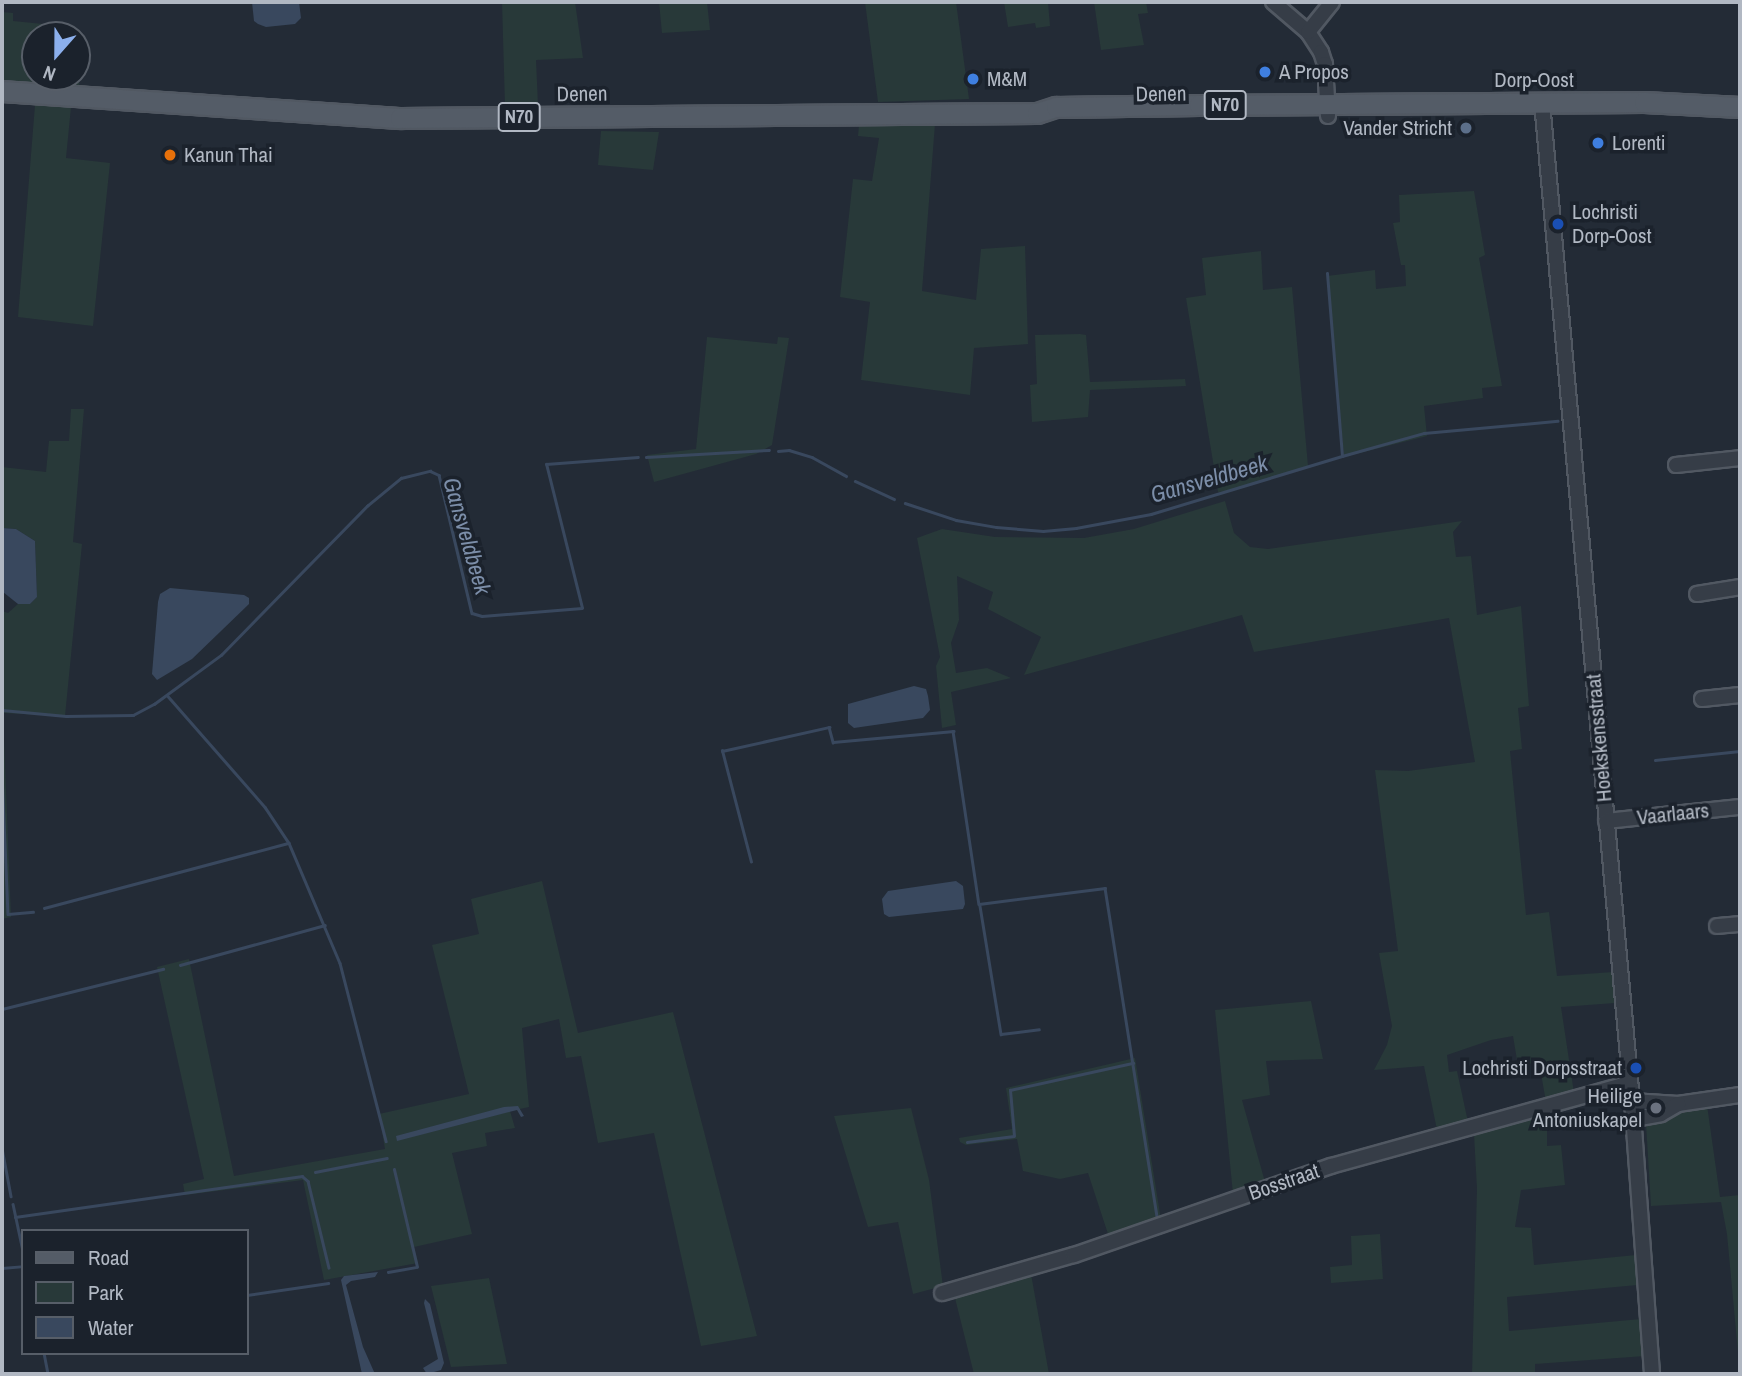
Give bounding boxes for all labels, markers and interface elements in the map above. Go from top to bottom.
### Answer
north arrow [21,21,91,91]
place label: A Propos [1279,59,1350,85]
text: N [39,60,59,88]
marker: A Propos [1257,64,1273,80]
place label: M&M [987,66,1027,92]
street label: Dorp-Oost [1494,67,1574,93]
marker: M&M [965,71,981,87]
street label: Denen [556,81,608,107]
street label: Denen [1135,81,1187,107]
road number: N70 [1202,90,1248,120]
road number: N70 [496,102,542,132]
place label: Vander Stricht [1343,115,1452,141]
marker: Vander Stricht [1458,120,1474,136]
place label: Lorenti [1612,130,1666,156]
marker: Lorenti [1590,135,1606,151]
place label: Kanun Thai [184,142,273,168]
marker: Kanun Thai [162,147,178,163]
place label: Lochristi Dorp-Oost [1572,199,1651,249]
marker: Lochristi Dorp-Oost [1550,216,1566,232]
water label: Gansveldbeek [1147,449,1271,509]
water label: Gansveldbeek [437,474,497,598]
street label: Hoekskensstraat [1581,673,1617,803]
street label: Vaarlaars [1636,798,1710,830]
place label: Lochristi Dorpsstraat [1462,1055,1622,1081]
marker: Lochristi Dorpsstraat [1628,1060,1644,1076]
place label: Heilige Antoniuskapel [1533,1083,1642,1133]
marker: Heilige Antoniuskapel [1648,1100,1664,1116]
street label: Bosstraat [1246,1158,1322,1206]
legend [21,1229,248,1355]
text: Road [88,1243,129,1272]
text: Park [88,1278,123,1307]
text: Water [88,1313,133,1342]

